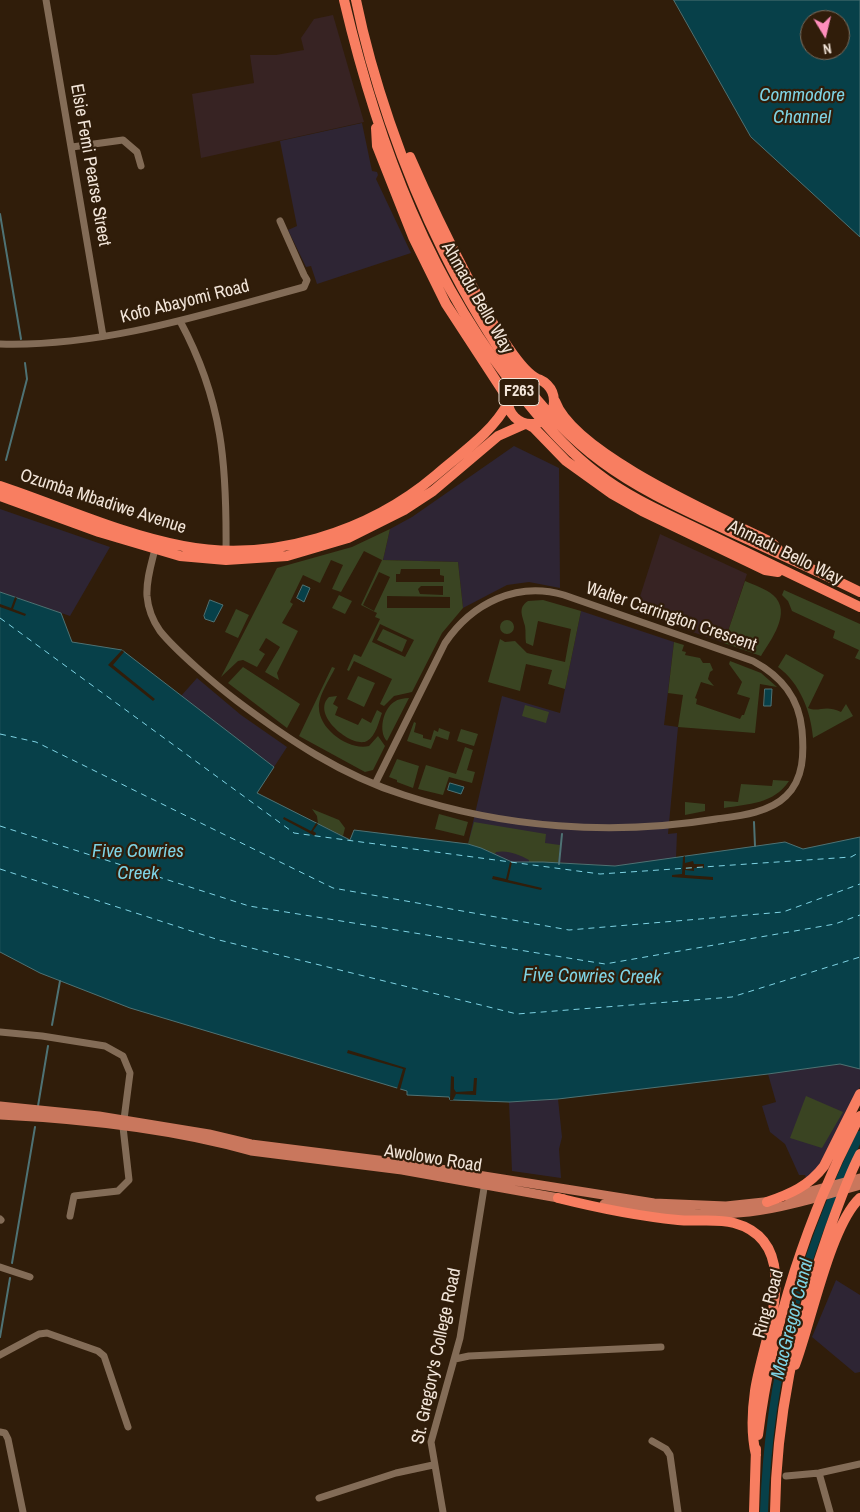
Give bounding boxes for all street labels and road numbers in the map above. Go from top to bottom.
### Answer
street label: Elsie Femi Pearse Street [65,82,115,248]
street label: Ahmadu Bello Way [436,238,518,358]
street label: Kofo Abayomi Road [118,276,252,328]
road number: F263 [499,378,539,406]
street label: Ozumba Mbadiwe Avenue [17,465,189,539]
street label: Ahmadu Bello Way [724,516,846,590]
street label: Walter Carrington Crescent [583,578,759,656]
street label: Awolowo Road [383,1141,483,1177]
street label: St. Gregory's College Road [408,1266,466,1446]
street label: Ring Road [749,1267,789,1341]

